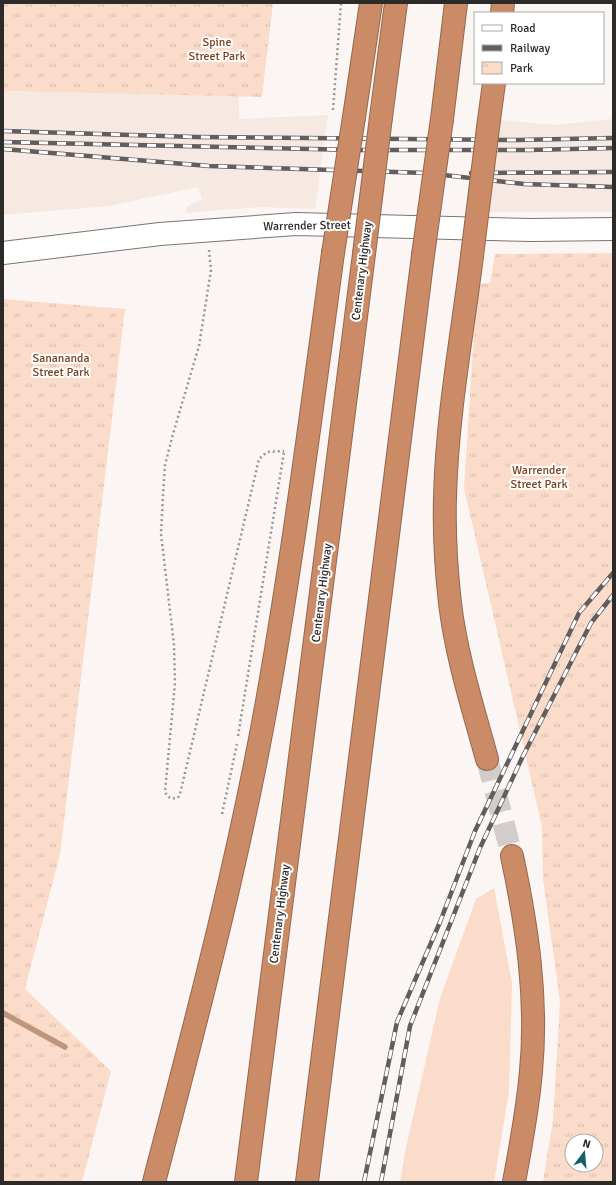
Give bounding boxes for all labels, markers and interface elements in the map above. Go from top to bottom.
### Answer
legend [474,12,604,84]
text: Road [510,21,536,36]
park label: Spine Street Park [189,35,245,64]
text: Railway [510,41,550,56]
text: Park [510,61,533,76]
street label: Warrender Street [263,218,351,234]
street label: Centenary Highway [348,220,376,321]
park label: Sanananda Street Park [32,351,90,380]
park label: Warrender Street Park [511,463,567,492]
street label: Centenary Highway [308,542,336,643]
street label: Centenary Highway [266,863,294,964]
north arrow [564,1133,604,1173]
text: N [581,1137,592,1151]

